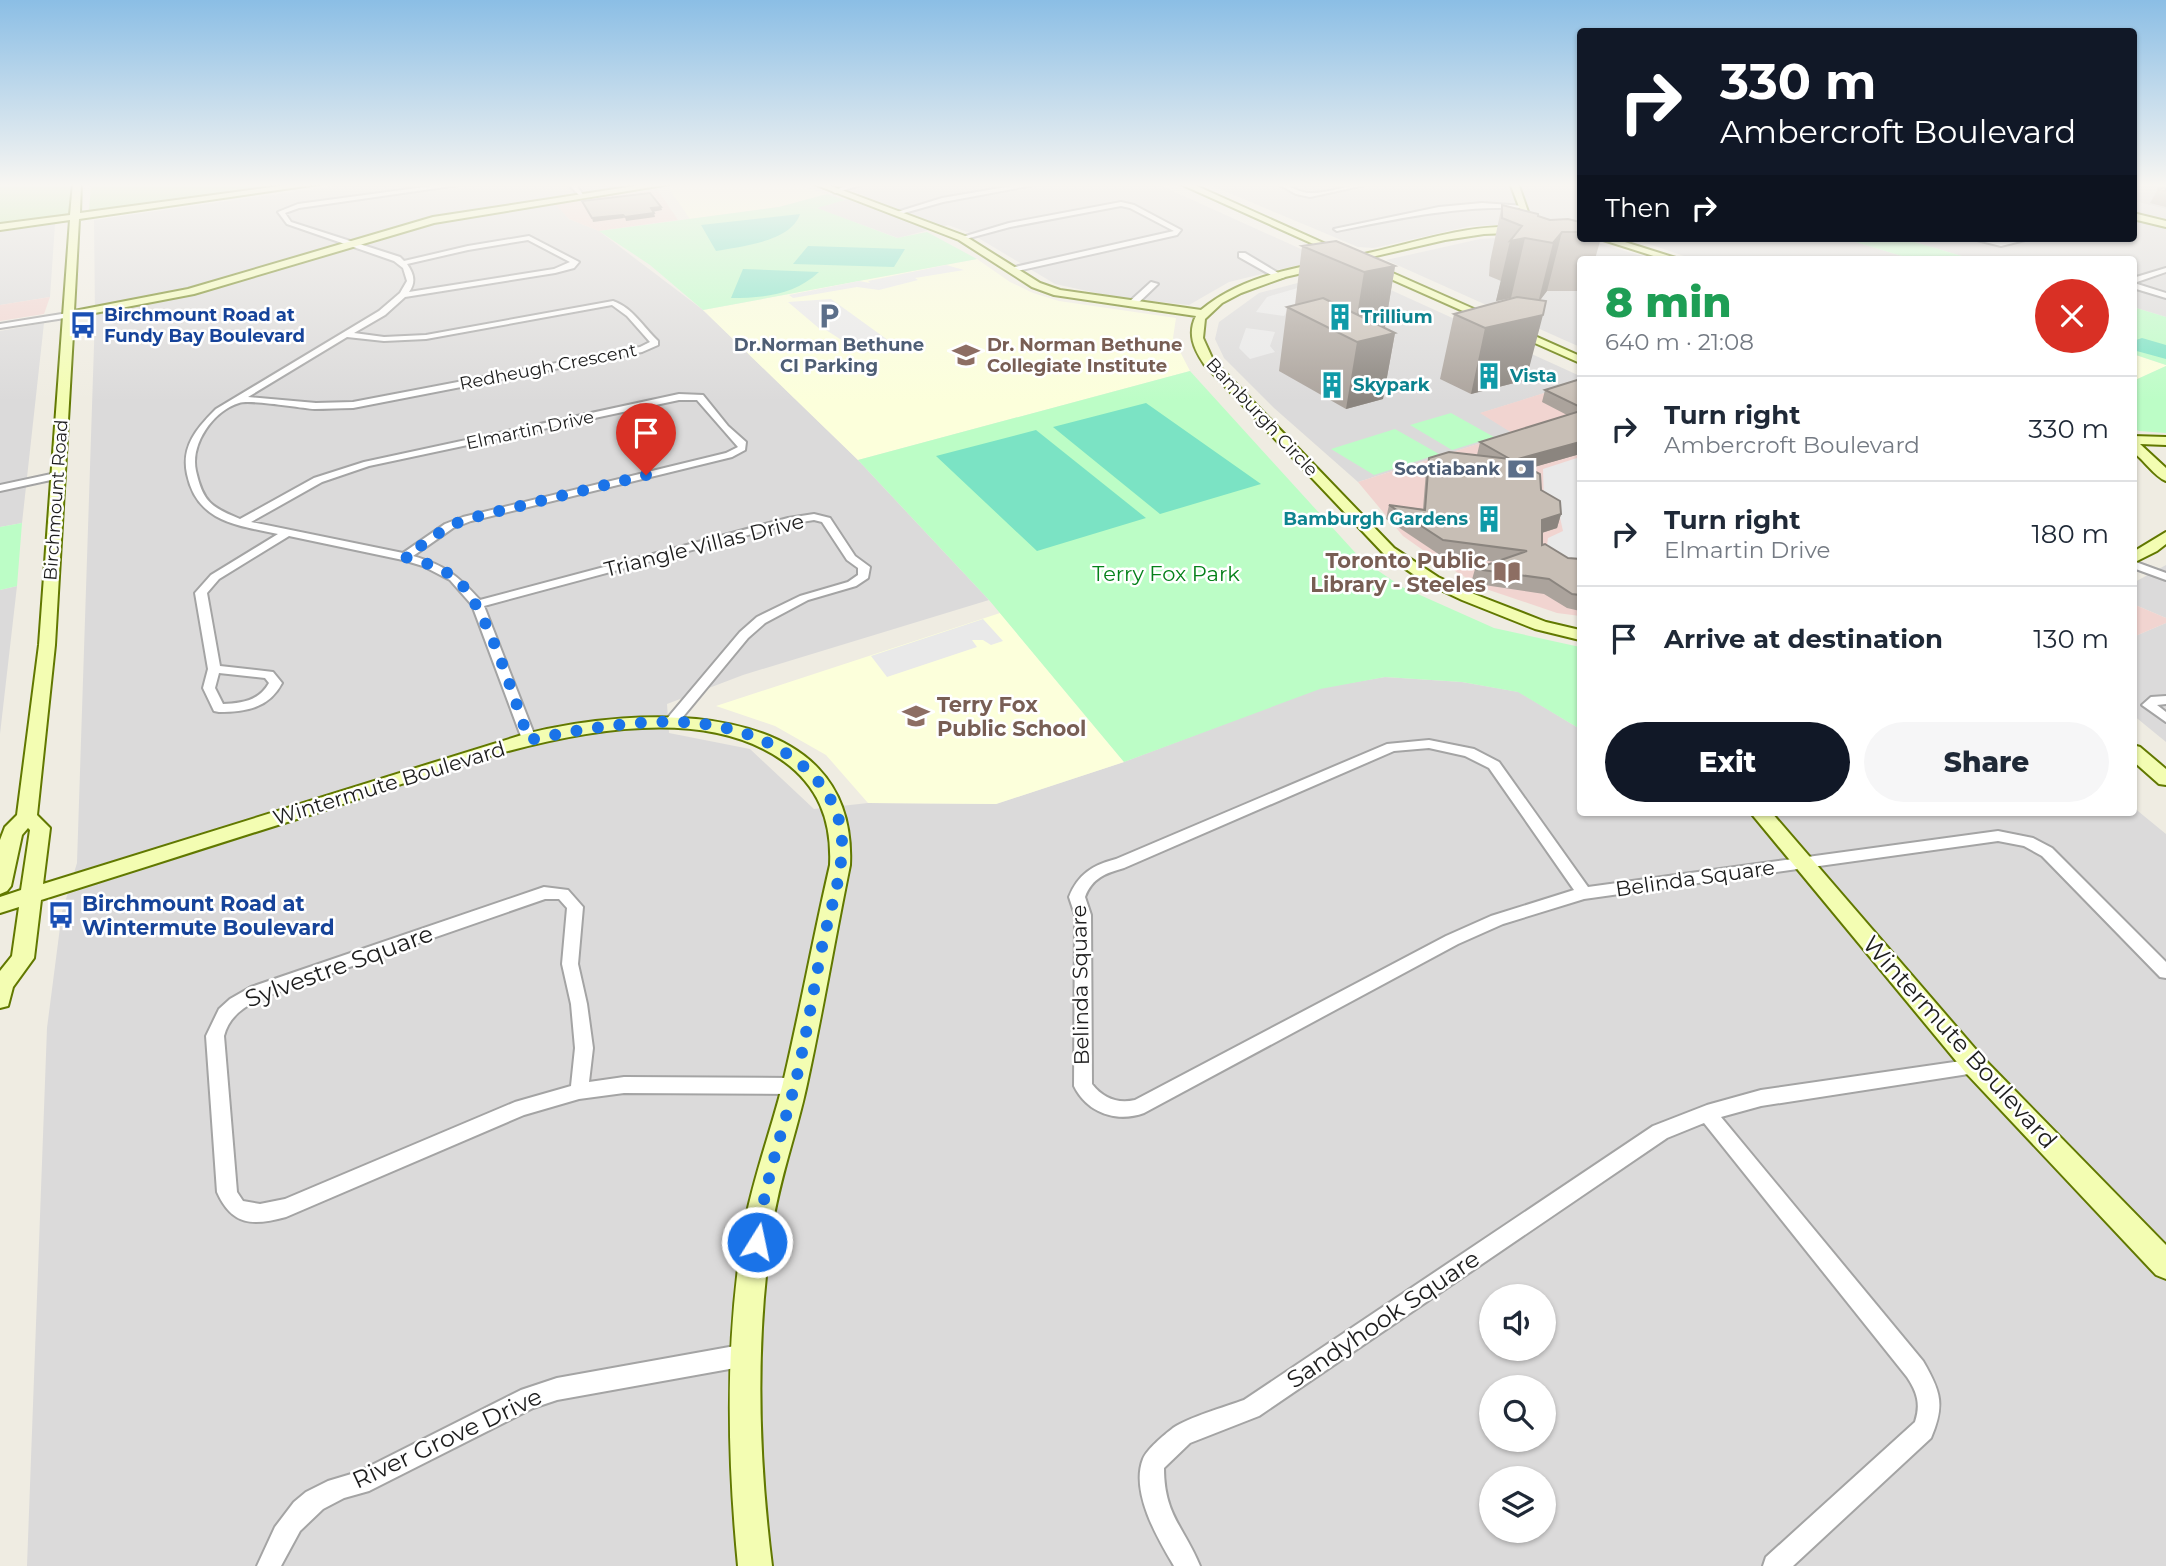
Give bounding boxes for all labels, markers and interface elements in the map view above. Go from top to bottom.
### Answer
text: 330 m [1720,52,1876,111]
icon: right [1605,56,1696,147]
text: Ambercroft Boulevard [1720,112,2076,151]
icon: right [1685,189,1723,227]
text: Then [1605,192,1671,224]
text: 8 min [1605,276,1732,328]
button: close [2035,279,2109,353]
parking icon: Dr.Norman Bethune CI Parking [814,301,844,331]
building icon: Trillium [1325,302,1355,332]
place label: Birchmount Road at Fundy Bay Boulevard [104,304,305,347]
place label: Trillium [1361,306,1433,328]
bus stop icon: Birchmount Road at Fundy Bay Boulevard [68,310,98,340]
text: 640 m · 21:08 [1605,328,1754,356]
place label: Dr.Norman Bethune CI Parking [734,334,924,377]
place label: Dr. Norman Bethune Collegiate Institute [987,334,1182,377]
street label: Redheugh Crescent [457,339,639,395]
school or university icon: Dr. Norman Bethune Collegiate Institute [951,340,981,370]
street label: Bamburgh Circle [1201,353,1323,481]
building icon: Vista [1474,361,1504,391]
place label: Vista [1509,365,1557,387]
building icon: Skypark [1317,370,1347,400]
place label: Skypark [1353,374,1430,396]
text: Turn right [1664,399,1800,431]
pin [616,403,676,475]
street label: Elmartin Drive [464,406,596,454]
icon: right [1605,410,1643,448]
text: 330 m [2028,413,2109,445]
icon: arrive [627,414,665,452]
street label: Birchmount Road [39,419,73,581]
text: Ambercroft Boulevard [1664,431,1920,459]
bank icon: Scotiabank [1506,454,1536,484]
place label: Scotiabank [1394,458,1500,480]
building icon: Bamburgh Gardens [1474,504,1504,534]
text: Turn right [1664,504,1800,536]
street label: Triangle Villas Drive [602,508,806,582]
place label: Bamburgh Gardens [1283,508,1468,530]
icon: right [1605,515,1643,553]
text: 180 m [2031,518,2109,550]
text: Elmartin Drive [1664,536,1830,564]
place label: Toronto Public Library - Steeles [1310,548,1487,597]
library icon: Toronto Public Library - Steeles [1492,557,1522,587]
park label: Terry Fox Park [1092,561,1240,586]
icon: arrive [1605,620,1643,658]
text: Arrive at destination [1664,623,1943,655]
text: 130 m [2033,623,2109,655]
place label: Terry Fox Public School [937,692,1086,741]
school or university icon: Terry Fox Public School [901,701,931,731]
button: Exit [1605,722,1850,802]
button: Share [1864,722,2109,802]
street label: Wintermute Boulevard [270,736,508,830]
street label: Belinda Square [1614,854,1776,902]
place label: Birchmount Road at Wintermute Boulevard [82,891,335,940]
bus stop icon: Birchmount Road at Wintermute Boulevard [46,900,76,930]
street label: Belinda Square [1066,904,1094,1066]
street label: Sylvestre Square [241,919,437,1013]
street label: Wintermute Boulevard [1857,930,2063,1154]
position arrow [720,1205,794,1279]
street label: Sandyhook Square [1281,1244,1485,1394]
map controls [1479,1284,1556,1543]
button: sound [1479,1284,1556,1361]
button: search [1479,1375,1556,1452]
street label: River Grove Drive [348,1381,546,1495]
button: layers [1479,1466,1556,1543]

